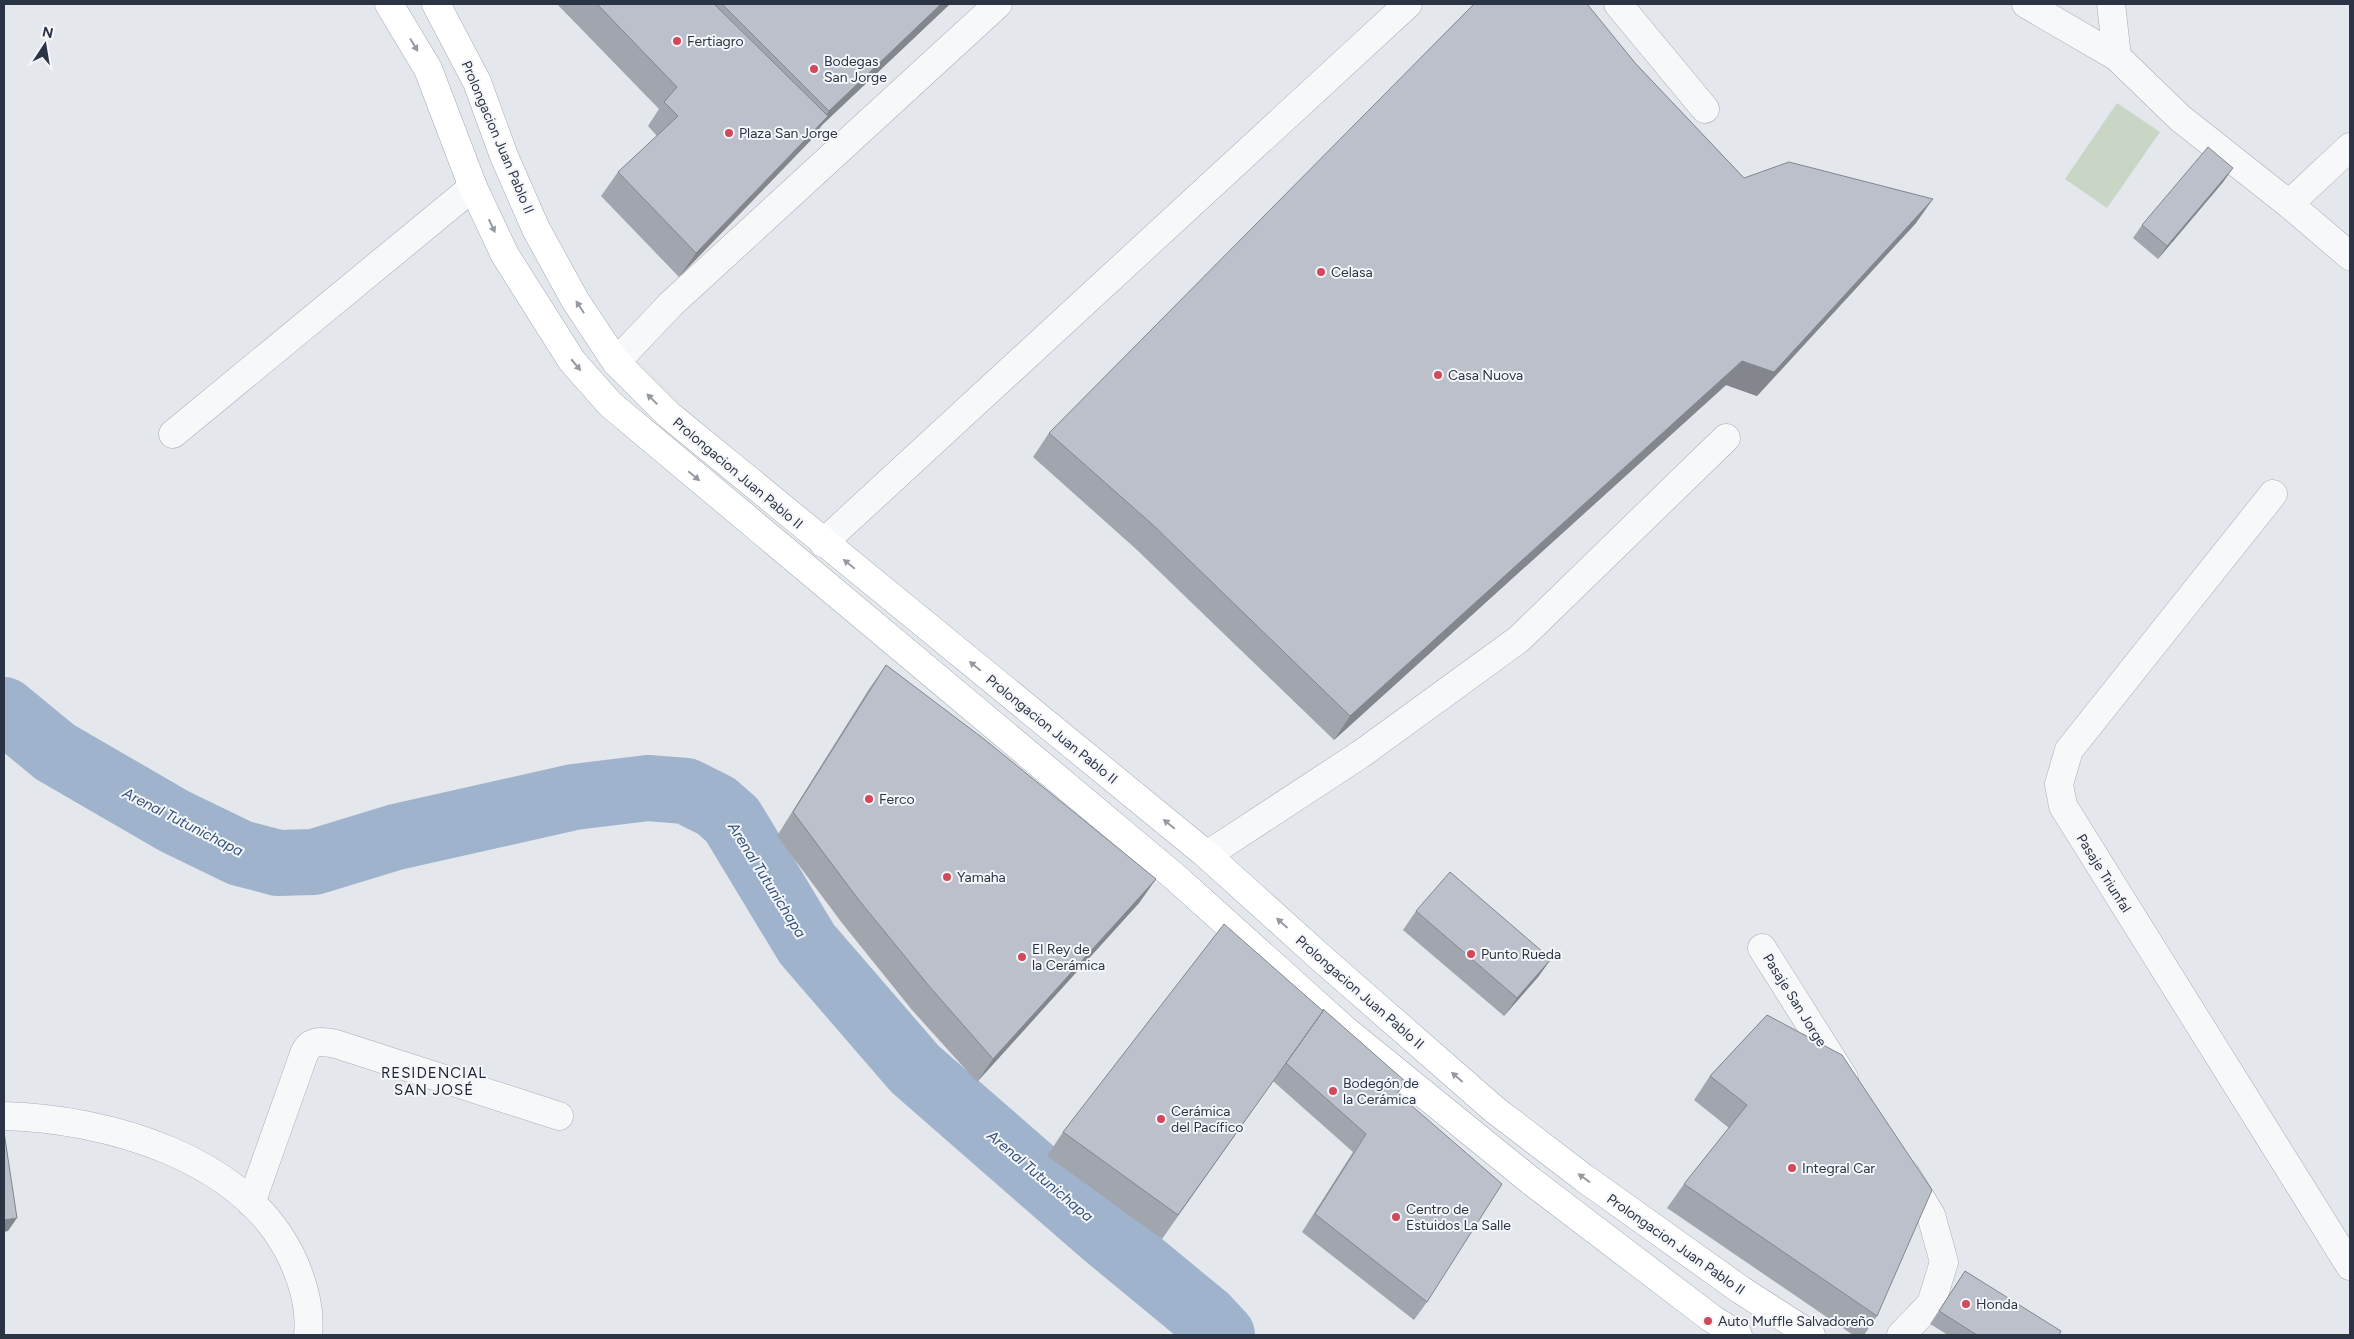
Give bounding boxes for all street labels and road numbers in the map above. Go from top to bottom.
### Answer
street label: Prolongacion Juan Pablo II [458,58,537,216]
street label: Prolongacion Juan Pablo II [669,414,806,533]
street label: Prolongacion Juan Pablo II [982,671,1121,788]
street label: Pasaje Triunfal [2073,831,2135,916]
street label: Prolongacion Juan Pablo II [1292,932,1427,1053]
street label: Pasaje San Jorge [1759,951,1830,1050]
street label: Prolongacion Juan Pablo II [1603,1190,1748,1299]

